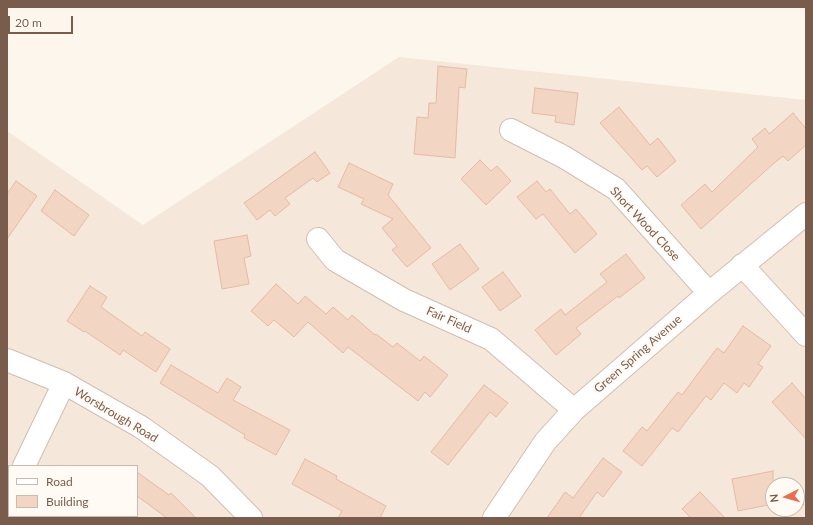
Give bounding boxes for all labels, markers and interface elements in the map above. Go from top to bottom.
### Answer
scale bar [10,8,75,34]
text: 20 m [15,15,42,30]
street label: Short Wood Close [607,184,683,264]
street label: Fair Field [424,304,474,336]
street label: Green Spring Avenue [591,312,685,396]
street label: Worsbrough Road [72,384,160,446]
legend [8,465,138,517]
text: Road [46,474,73,489]
north arrow [765,477,805,517]
text: N [767,493,780,503]
text: Building [46,494,89,509]

